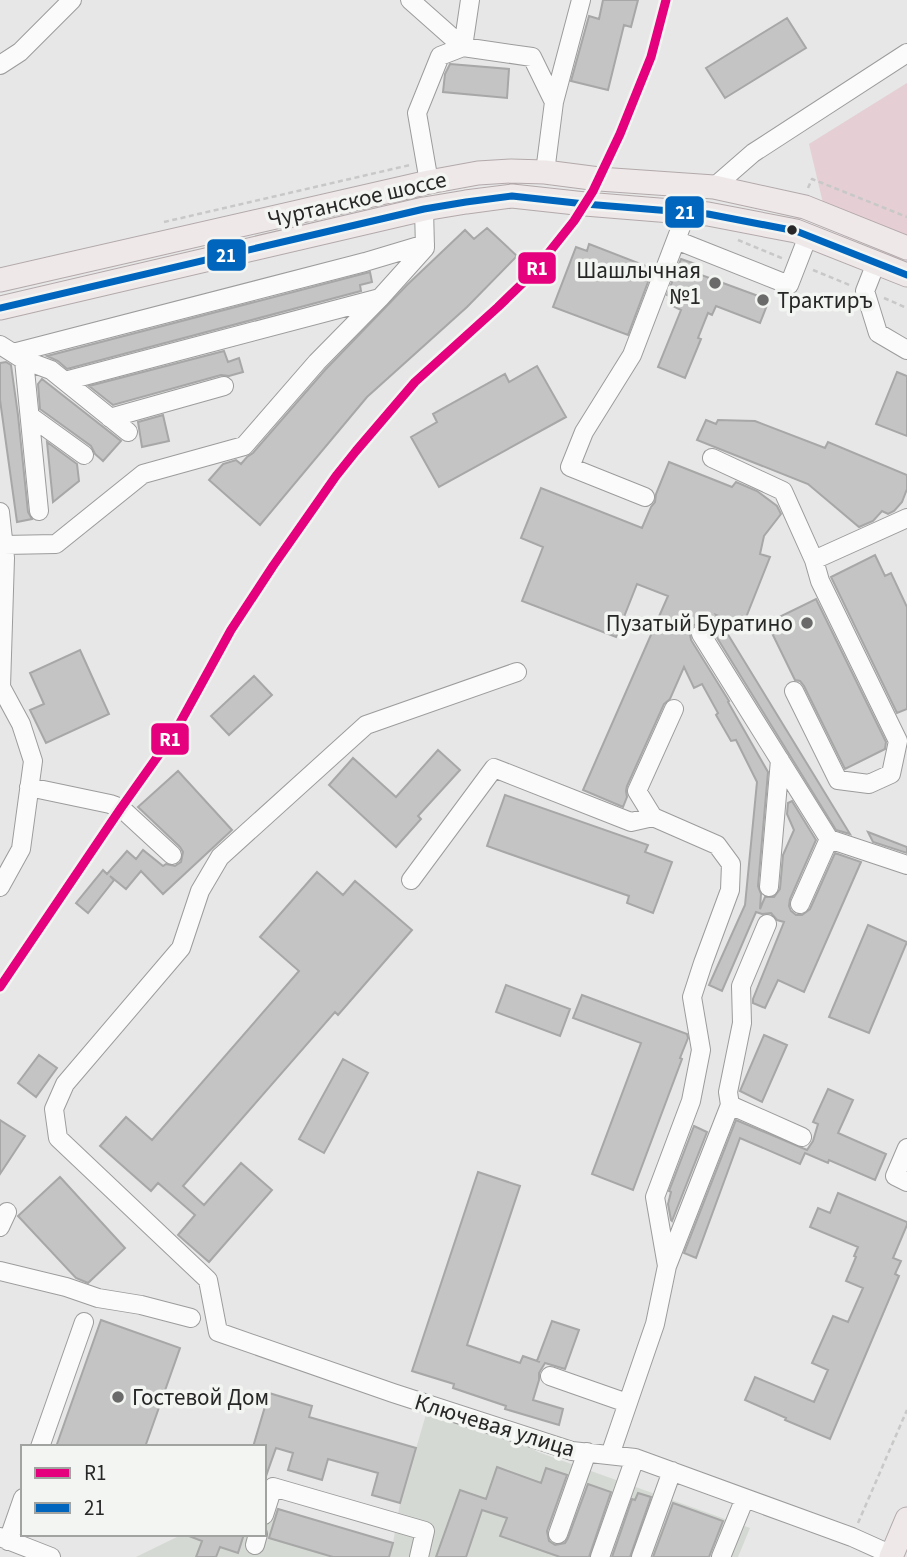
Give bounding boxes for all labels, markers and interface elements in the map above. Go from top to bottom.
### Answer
street label: Чуртанское шоссе [264,163,450,236]
line badge: 21 [664,195,705,229]
text: 21 [675,200,695,227]
unlabelled marker [785,223,799,237]
line badge: 21 [206,238,247,272]
text: 21 [216,243,236,270]
line badge: R1 [517,251,557,285]
place label: Шашлычная №1 [576,254,701,313]
text: R1 [526,256,548,283]
marker: Шашлычная №1 [707,275,723,291]
place label: Трактиръ [777,284,873,317]
marker: Трактиръ [755,292,771,308]
place label: Пузатый Буратино [606,607,793,640]
marker: Пузатый Буратино [799,615,815,631]
line badge: R1 [150,722,190,756]
text: R1 [159,727,181,754]
place label: Гостевой Дом [132,1381,269,1414]
street label: Ключевая улица [411,1385,579,1466]
marker: Гостевой Дом [110,1389,126,1405]
legend [21,1445,266,1536]
text: R1 [84,1458,106,1488]
text: 21 [84,1493,105,1523]

